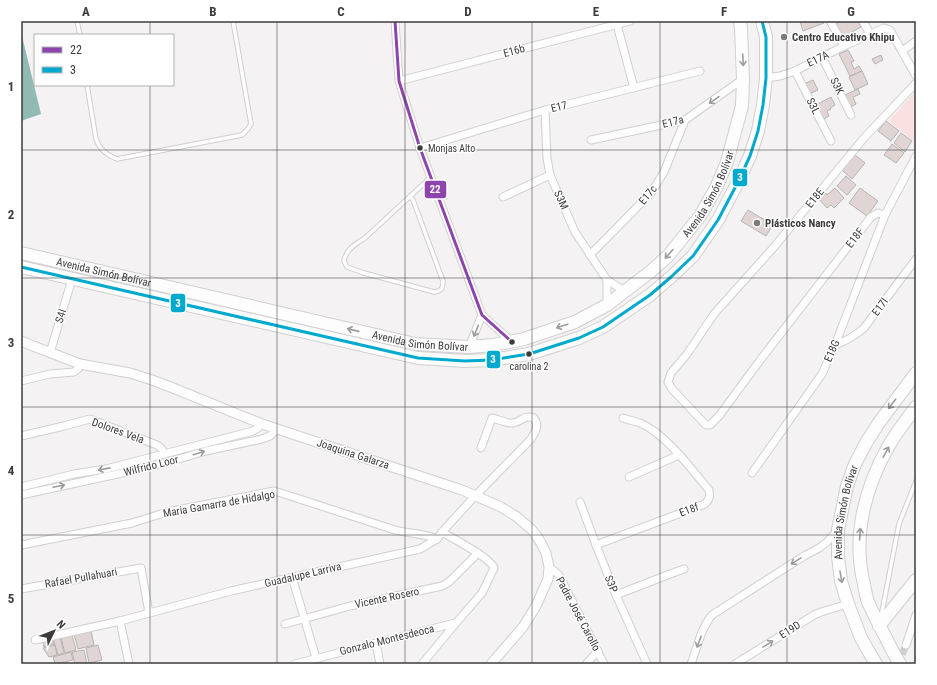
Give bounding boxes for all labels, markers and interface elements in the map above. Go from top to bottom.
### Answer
text: A [82,4,90,19]
text: B [209,4,217,19]
text: C [337,4,345,19]
text: D [464,4,472,19]
text: E [593,4,600,19]
text: F [721,4,727,19]
text: G [847,4,855,19]
place label: Centro Educativo Khipu [792,31,894,44]
marker: Centro Educativo Khipu [779,32,789,42]
legend [34,34,174,86]
street label: E16b [502,42,526,60]
text: 22 [70,43,82,57]
street label: E17A [805,48,832,70]
one-way arrow [739,53,746,66]
text: 3 [70,63,76,77]
street label: S3K [827,75,847,97]
text: 1 [8,79,14,94]
one-way arrow [709,96,720,104]
street label: S3L [804,96,822,116]
street label: E17 [550,99,568,115]
street label: E17a [661,113,685,131]
marker: Monjas Alto [415,143,425,153]
place label: Monjas Alto [428,143,475,154]
street label: Avenida Simón Bolívar [679,149,736,240]
line badge: 3 [732,168,748,187]
text: 3 [737,171,743,184]
line badge: 22 [424,180,447,199]
text: 22 [429,183,441,196]
street label: E17c [636,183,660,207]
street label: E18E [803,185,827,211]
street label: S3M [551,188,571,212]
text: 2 [8,207,15,222]
place label: Plásticos Nancy [765,217,836,230]
marker: Plásticos Nancy [752,218,762,228]
street label: E18F [843,225,867,251]
one-way arrow [665,249,674,259]
street label: Avenida Simón Bolívar [55,255,153,290]
line badge: 3 [170,293,186,313]
street label: E17l [869,296,891,318]
text: 3 [175,297,181,310]
street label: S4I [53,307,69,325]
one-way arrow [557,323,569,331]
one-way arrow [346,325,359,333]
one-way arrow [471,325,479,337]
street label: Avenida Simón Bolívar [371,328,469,353]
text: 3 [8,335,14,350]
unlabelled marker [507,337,517,347]
street label: E18G [822,338,842,364]
marker: carolina 2 [524,349,534,359]
line badge: 3 [486,350,501,369]
text: 3 [490,353,496,366]
place label: carolina 2 [510,361,548,372]
one-way arrow [888,399,897,410]
street label: Dolores Vela [90,416,146,446]
street label: Joaquina Galarza [315,436,391,472]
one-way arrow [882,446,890,458]
one-way arrow [193,449,206,456]
street label: Wilfrido Loor [122,453,180,479]
text: 4 [8,463,15,478]
street label: Avenida Simón Bolívar [831,463,861,561]
one-way arrow [98,465,111,473]
one-way arrow [52,482,65,490]
street label: Maria Gamarra de Hidalgo [162,488,277,520]
street label: E18f [677,500,701,520]
one-way arrow [856,528,863,541]
one-way arrow [791,557,802,566]
street label: Guadalupe Larriva [263,560,343,590]
street label: Rafael Pullahuari [44,565,118,591]
one-way arrow [837,570,845,583]
street label: S3P [602,574,620,594]
street label: Padre José Carollo [553,575,603,654]
street label: Vicente Rosero [354,585,421,611]
text: 5 [8,591,15,606]
north arrow [34,611,74,651]
text: N [54,618,68,632]
street label: E19D [777,618,803,642]
street label: Gonzalo Montesdeoca [338,622,436,658]
one-way arrow [694,635,702,647]
one-way arrow [762,639,774,647]

